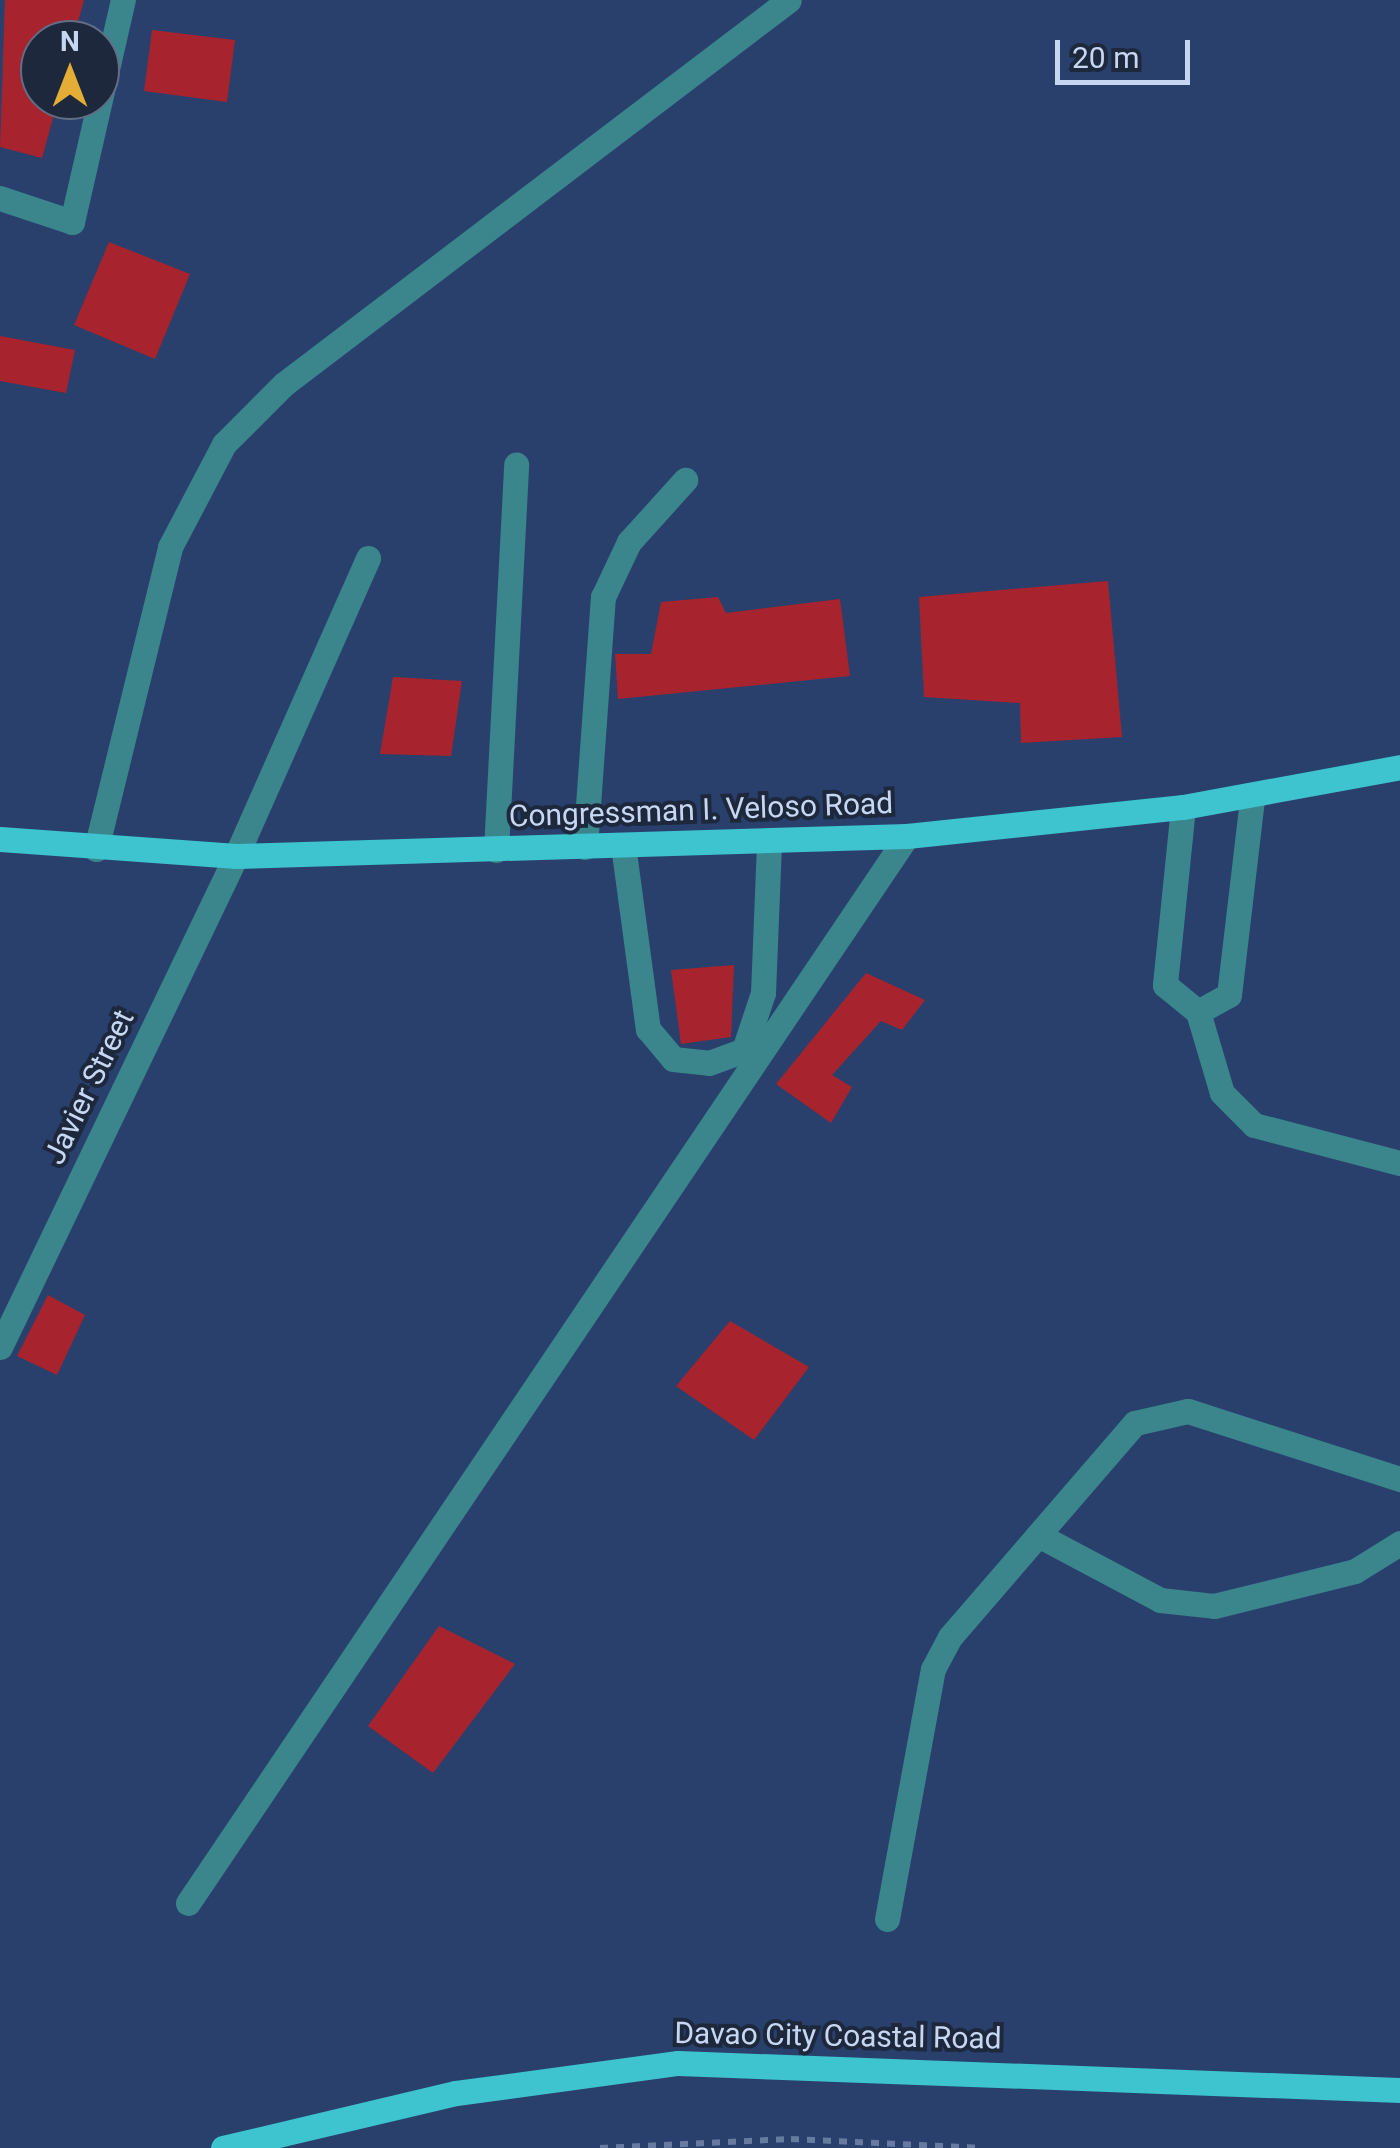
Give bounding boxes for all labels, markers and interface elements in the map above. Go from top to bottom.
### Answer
north arrow [20,20,120,120]
scale bar [1060,20,1195,82]
text: N [60,25,80,58]
text: 20 m [1072,40,1139,75]
street label: Congressman I. Veloso Road [508,785,894,835]
street label: Javier Street [36,1004,142,1170]
street label: Davao City Coastal Road [674,2015,1002,2057]

